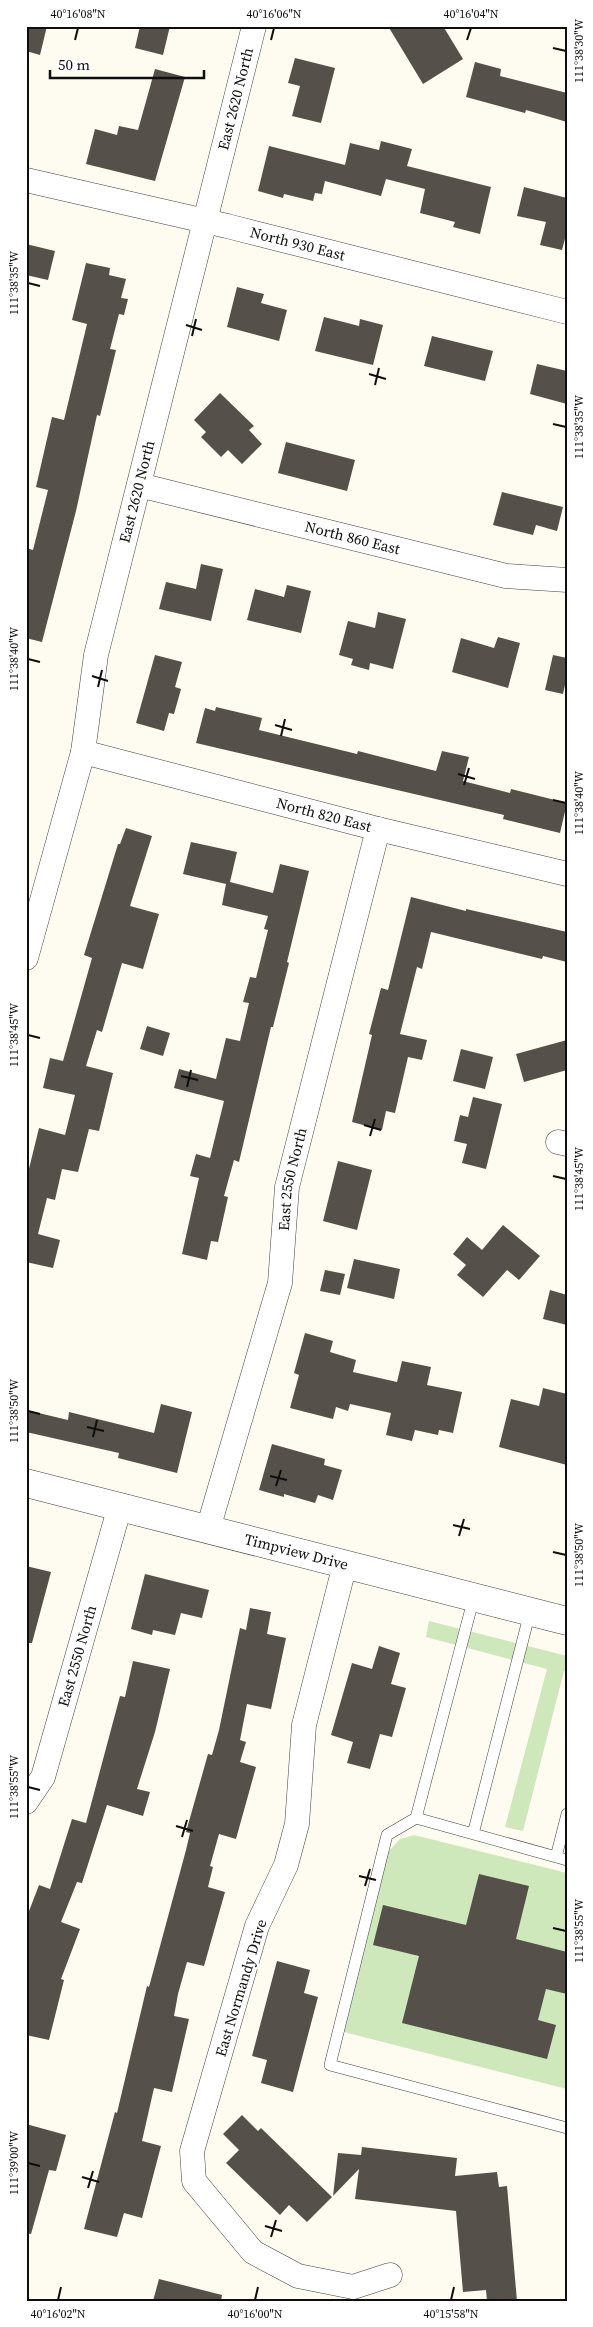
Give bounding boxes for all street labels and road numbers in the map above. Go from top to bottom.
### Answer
street label: East 2620 North [212,45,258,152]
street label: North 930 East [248,221,348,266]
street label: East 2620 North [114,438,159,545]
street label: North 860 East [303,516,403,559]
street label: North 820 East [274,792,374,837]
street label: East 2550 North [273,1125,312,1232]
street label: Timpview Drive [242,1528,351,1575]
street label: East 2550 North [52,1603,101,1709]
street label: East Normandy Drive [210,1916,272,2059]

